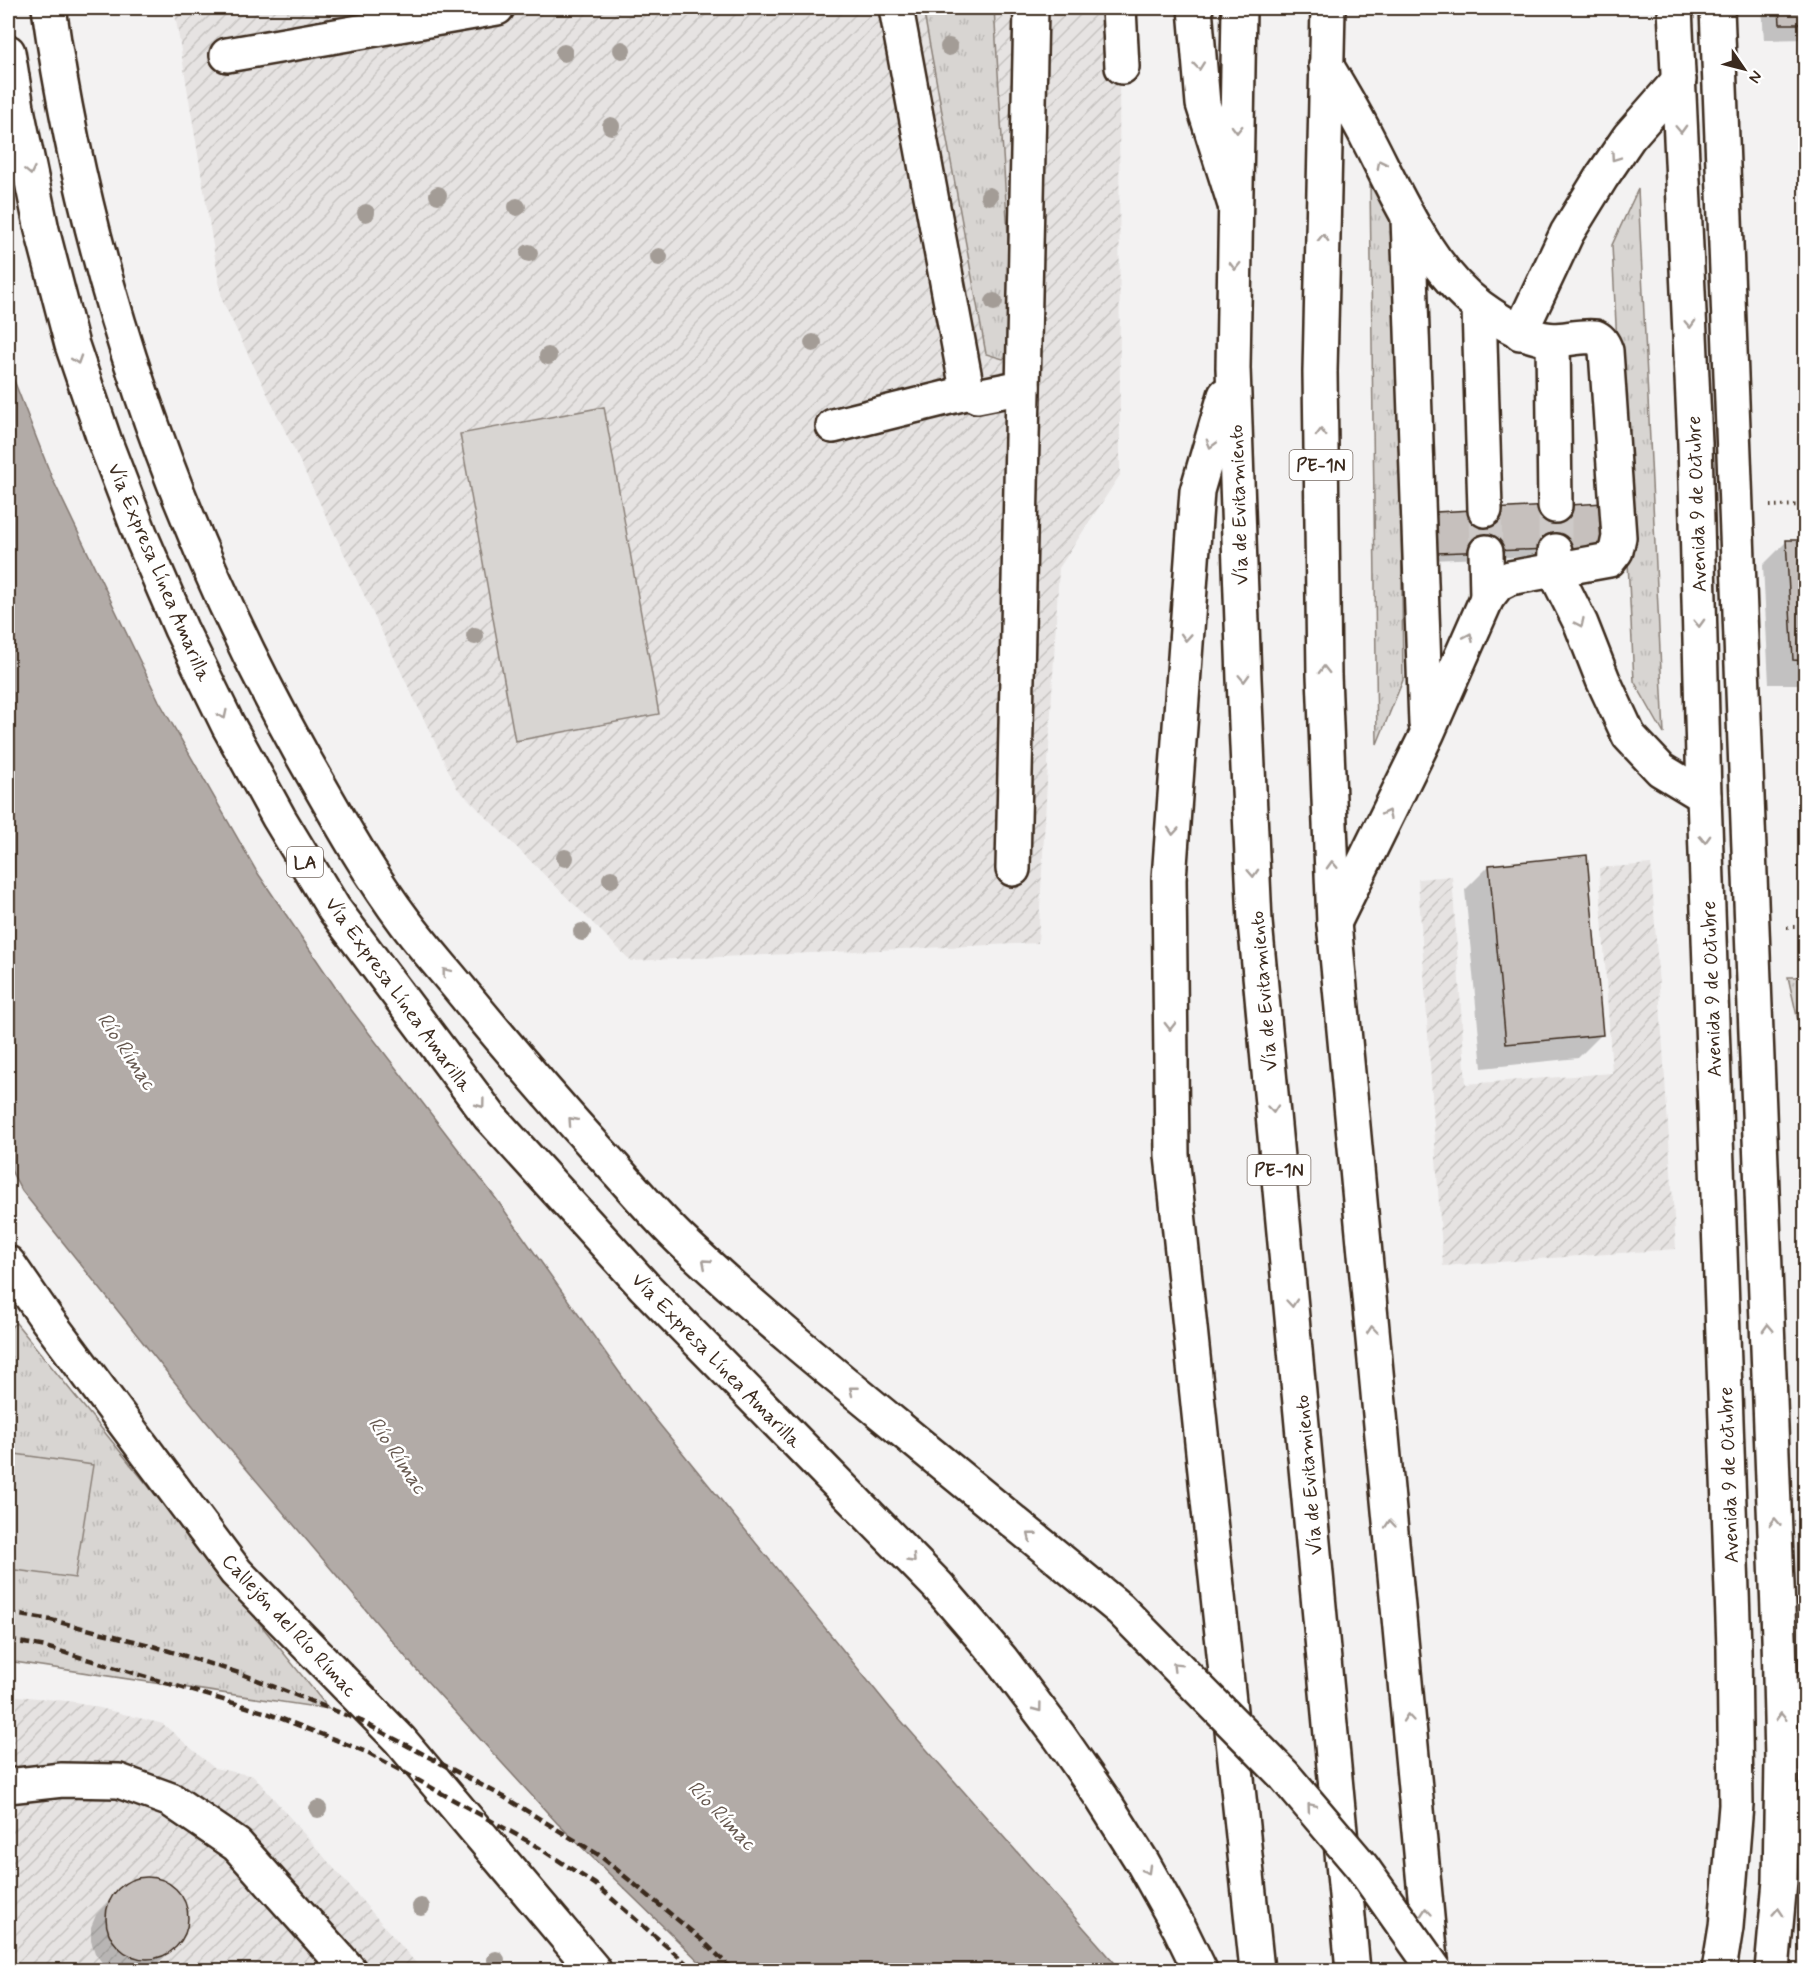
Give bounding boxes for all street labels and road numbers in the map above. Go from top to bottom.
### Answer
street label: Avenida 9 de Octubre [1681,415,1714,593]
street label: Vía de Evitamiento [1223,424,1256,586]
road number: PE-1N [1290,450,1352,480]
street label: Vía Expresa Línea Amarilla [100,459,217,687]
road number: LA [287,847,323,877]
street label: Vía Expresa Línea Amarilla [318,892,478,1099]
street label: Avenida 9 de Octubre [1696,900,1729,1078]
street label: Vía de Evitamiento [1244,910,1285,1072]
road number: PE-1N [1248,1155,1310,1185]
street label: Vía Expresa Línea Amarilla [625,1267,808,1456]
street label: Avenida 9 de Octubre [1713,1386,1746,1564]
street label: Vía de Evitamiento [1289,1394,1330,1556]
street label: Callejón del Río Rímac [215,1548,363,1704]

